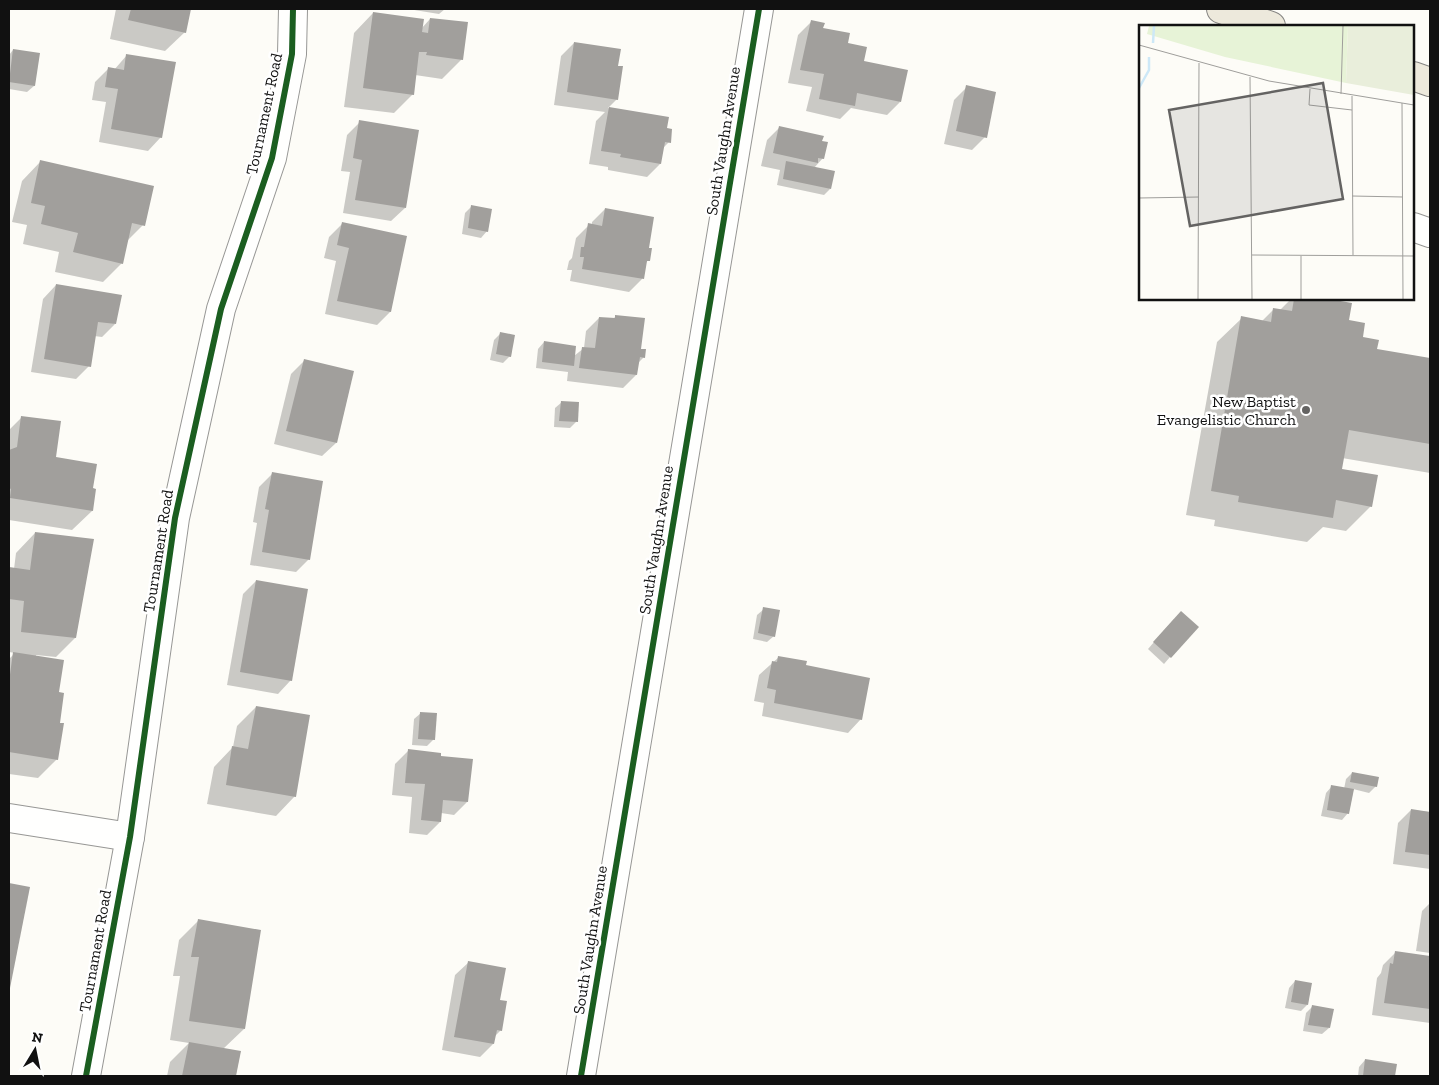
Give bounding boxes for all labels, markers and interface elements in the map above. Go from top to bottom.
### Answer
inset map [1139,25,1414,300]
street label: Tournament Road [242,51,286,177]
street label: South Vaughn Avenue [702,65,744,217]
place label: New Baptist Evangelistic Church [1157,392,1296,429]
marker: New Baptist Evangelistic Church [1300,404,1312,416]
street label: South Vaughn Avenue [635,464,677,616]
street label: Tournament Road [139,488,177,614]
street label: South Vaughn Avenue [569,864,611,1016]
street label: Tournament Road [75,888,115,1014]
north arrow [10,1025,60,1075]
text: N [30,1028,44,1047]

